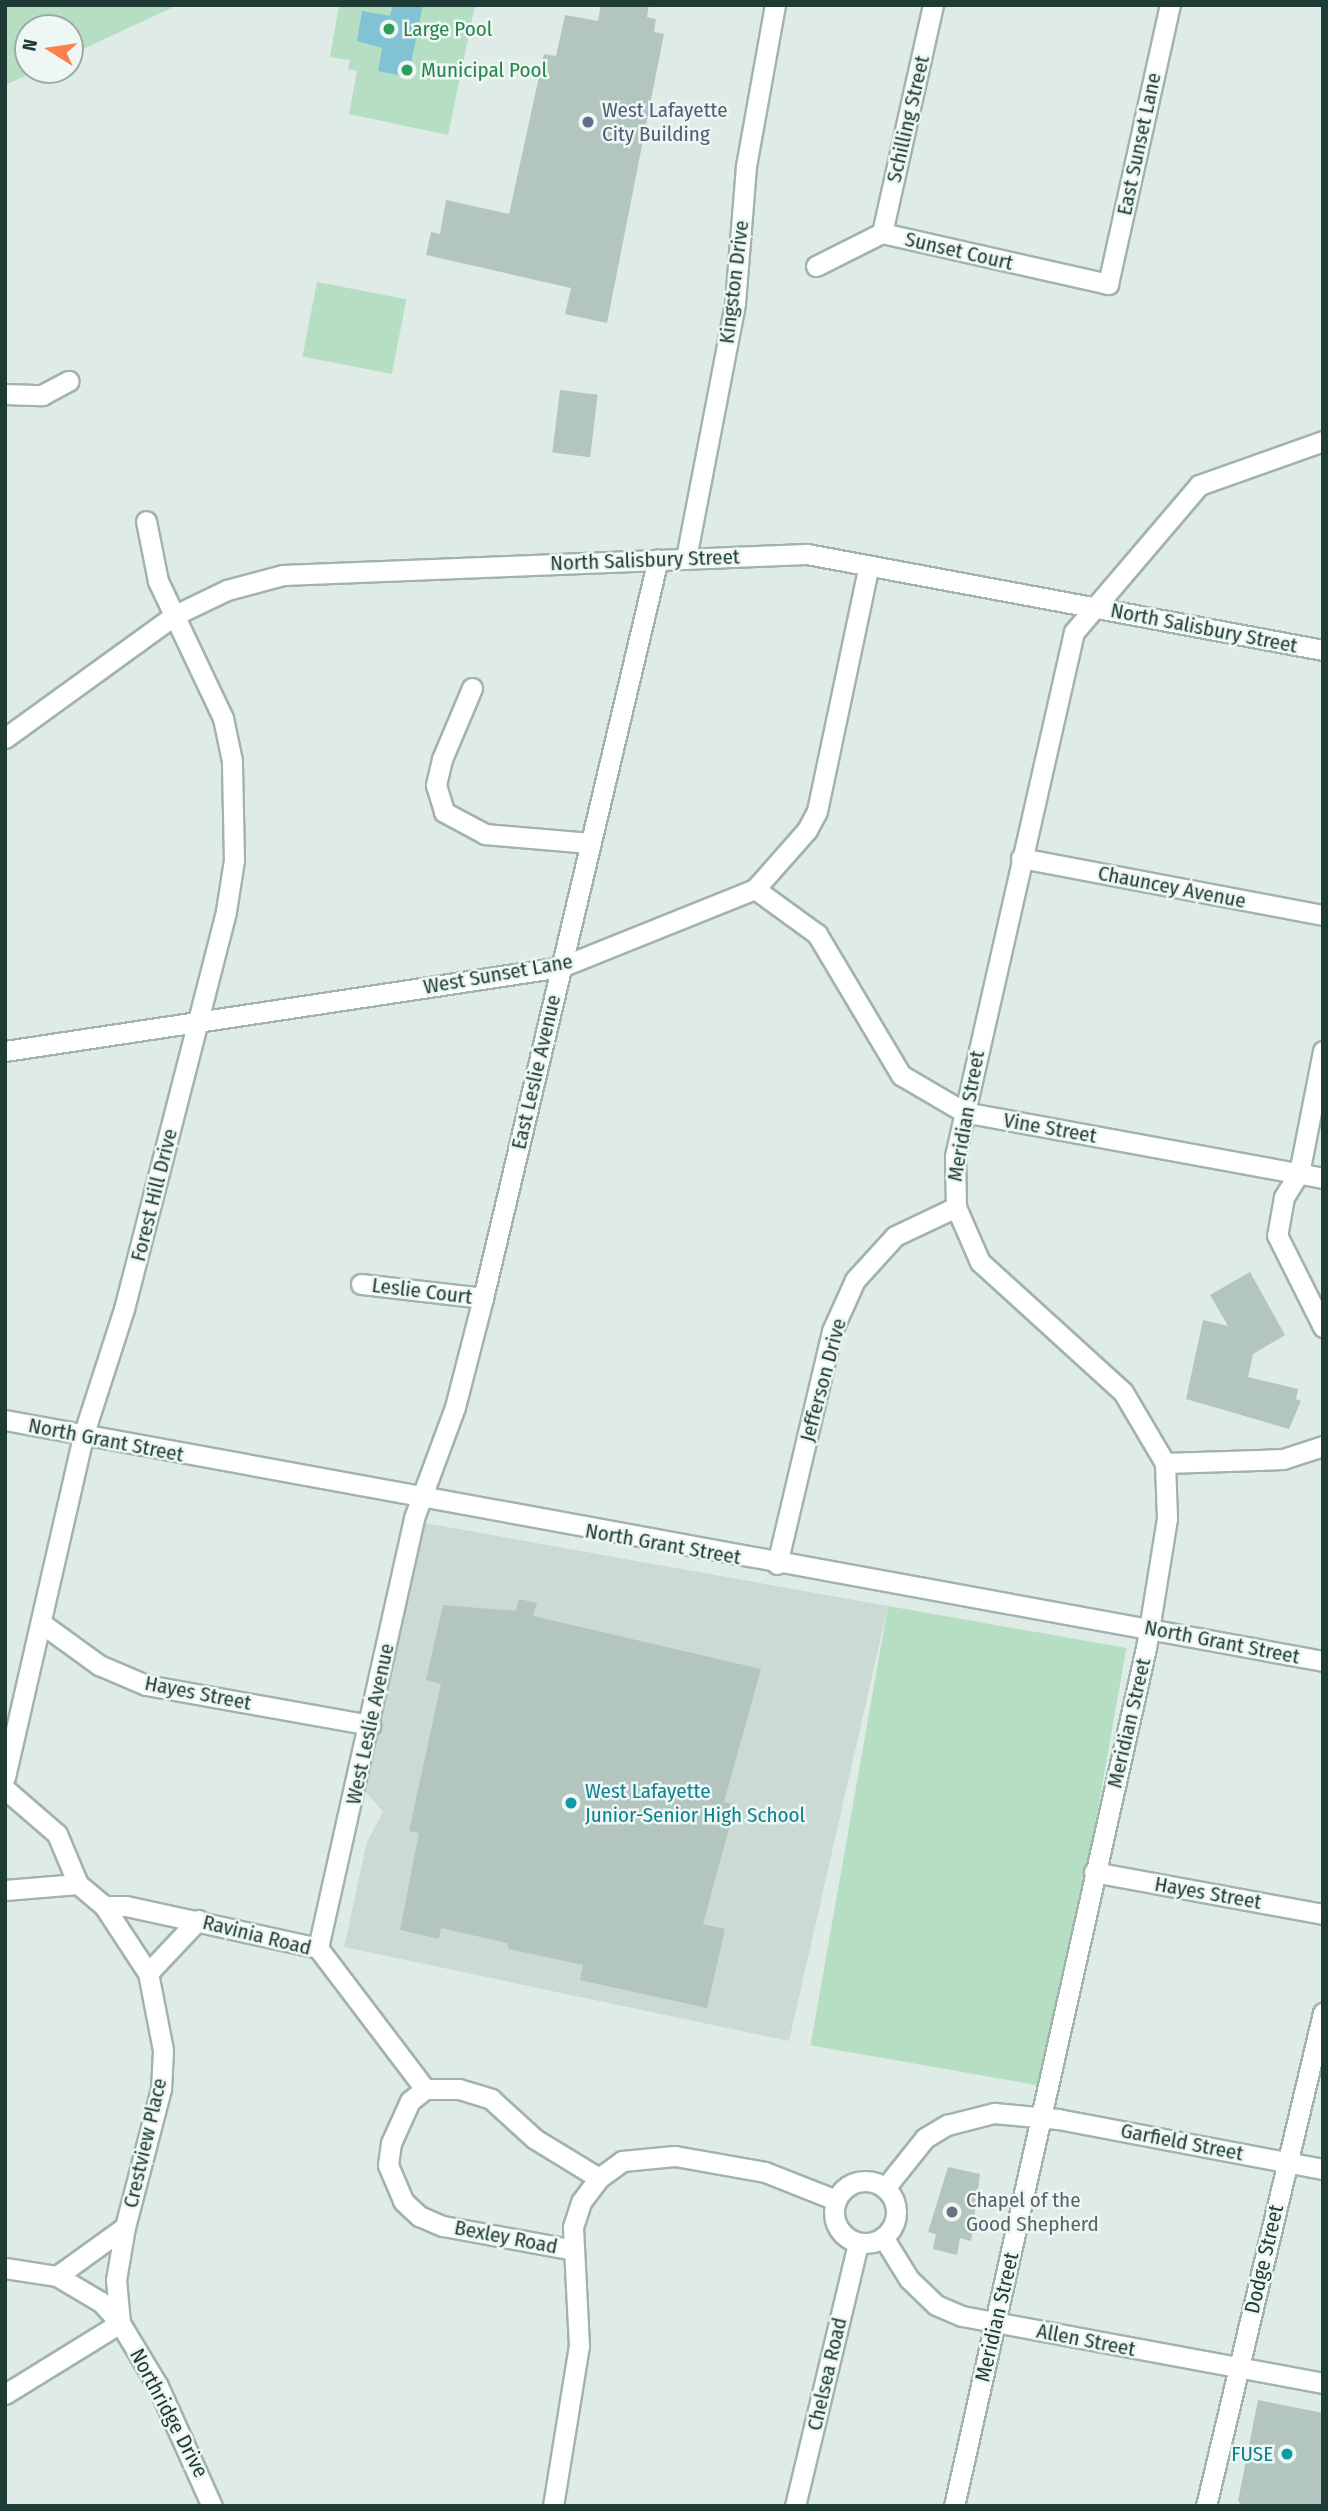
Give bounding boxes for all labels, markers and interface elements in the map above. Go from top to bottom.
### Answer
north arrow [14,14,84,84]
place label: Large Pool [403,16,492,42]
marker: Large Pool [381,21,397,37]
text: N [17,37,42,53]
street label: Schilling Street [881,53,935,185]
place label: Municipal Pool [421,57,547,83]
marker: Municipal Pool [399,62,415,78]
street label: East Sunset Lane [1112,70,1166,218]
place label: West Lafayette City Building [602,97,728,147]
marker: West Lafayette City Building [580,114,596,130]
street label: Kingston Drive [714,219,754,345]
street label: Sunset Court [903,226,1015,276]
street label: North Salisbury Street [550,544,740,576]
street label: North Salisbury Street [1108,598,1300,658]
street label: Chauncey Avenue [1096,860,1248,914]
street label: West Sunset Lane [421,948,575,1000]
street label: East Leslie Avenue [506,992,566,1152]
street label: Meridian Street [942,1049,990,1183]
street label: Vine Street [1002,1107,1098,1149]
street label: Forest Hill Drive [125,1126,183,1264]
street label: Leslie Court [370,1272,474,1310]
street label: Jefferson Drive [794,1316,852,1444]
street label: North Grant Street [26,1413,186,1467]
street label: North Grant Street [583,1518,743,1570]
street label: North Grant Street [1142,1615,1302,1669]
street label: West Leslie Avenue [341,1641,399,1807]
street label: Meridian Street [1102,1656,1156,1790]
street label: Hayes Street [143,1670,253,1716]
place label: West Lafayette Junior-Senior High School [585,1778,805,1828]
marker: West Lafayette Junior-Senior High School [563,1795,579,1811]
street label: Hayes Street [1153,1871,1263,1915]
street label: Ravinia Road [200,1909,314,1961]
street label: Crestview Place [118,2076,172,2210]
street label: Garfield Street [1119,2118,1245,2166]
place label: Chapel of the Good Shepherd [966,2187,1099,2237]
street label: Dodge Street [1239,2202,1289,2316]
marker: Chapel of the Good Shepherd [944,2204,960,2220]
street label: Bexley Road [452,2215,560,2259]
street label: Meridian Street [970,2250,1024,2384]
street label: Chelsea Road [802,2315,852,2433]
street label: Allen Street [1034,2318,1138,2362]
street label: Northridge Drive [124,2344,214,2482]
place label: FUSE [1231,2441,1273,2467]
marker: FUSE [1279,2446,1295,2462]

